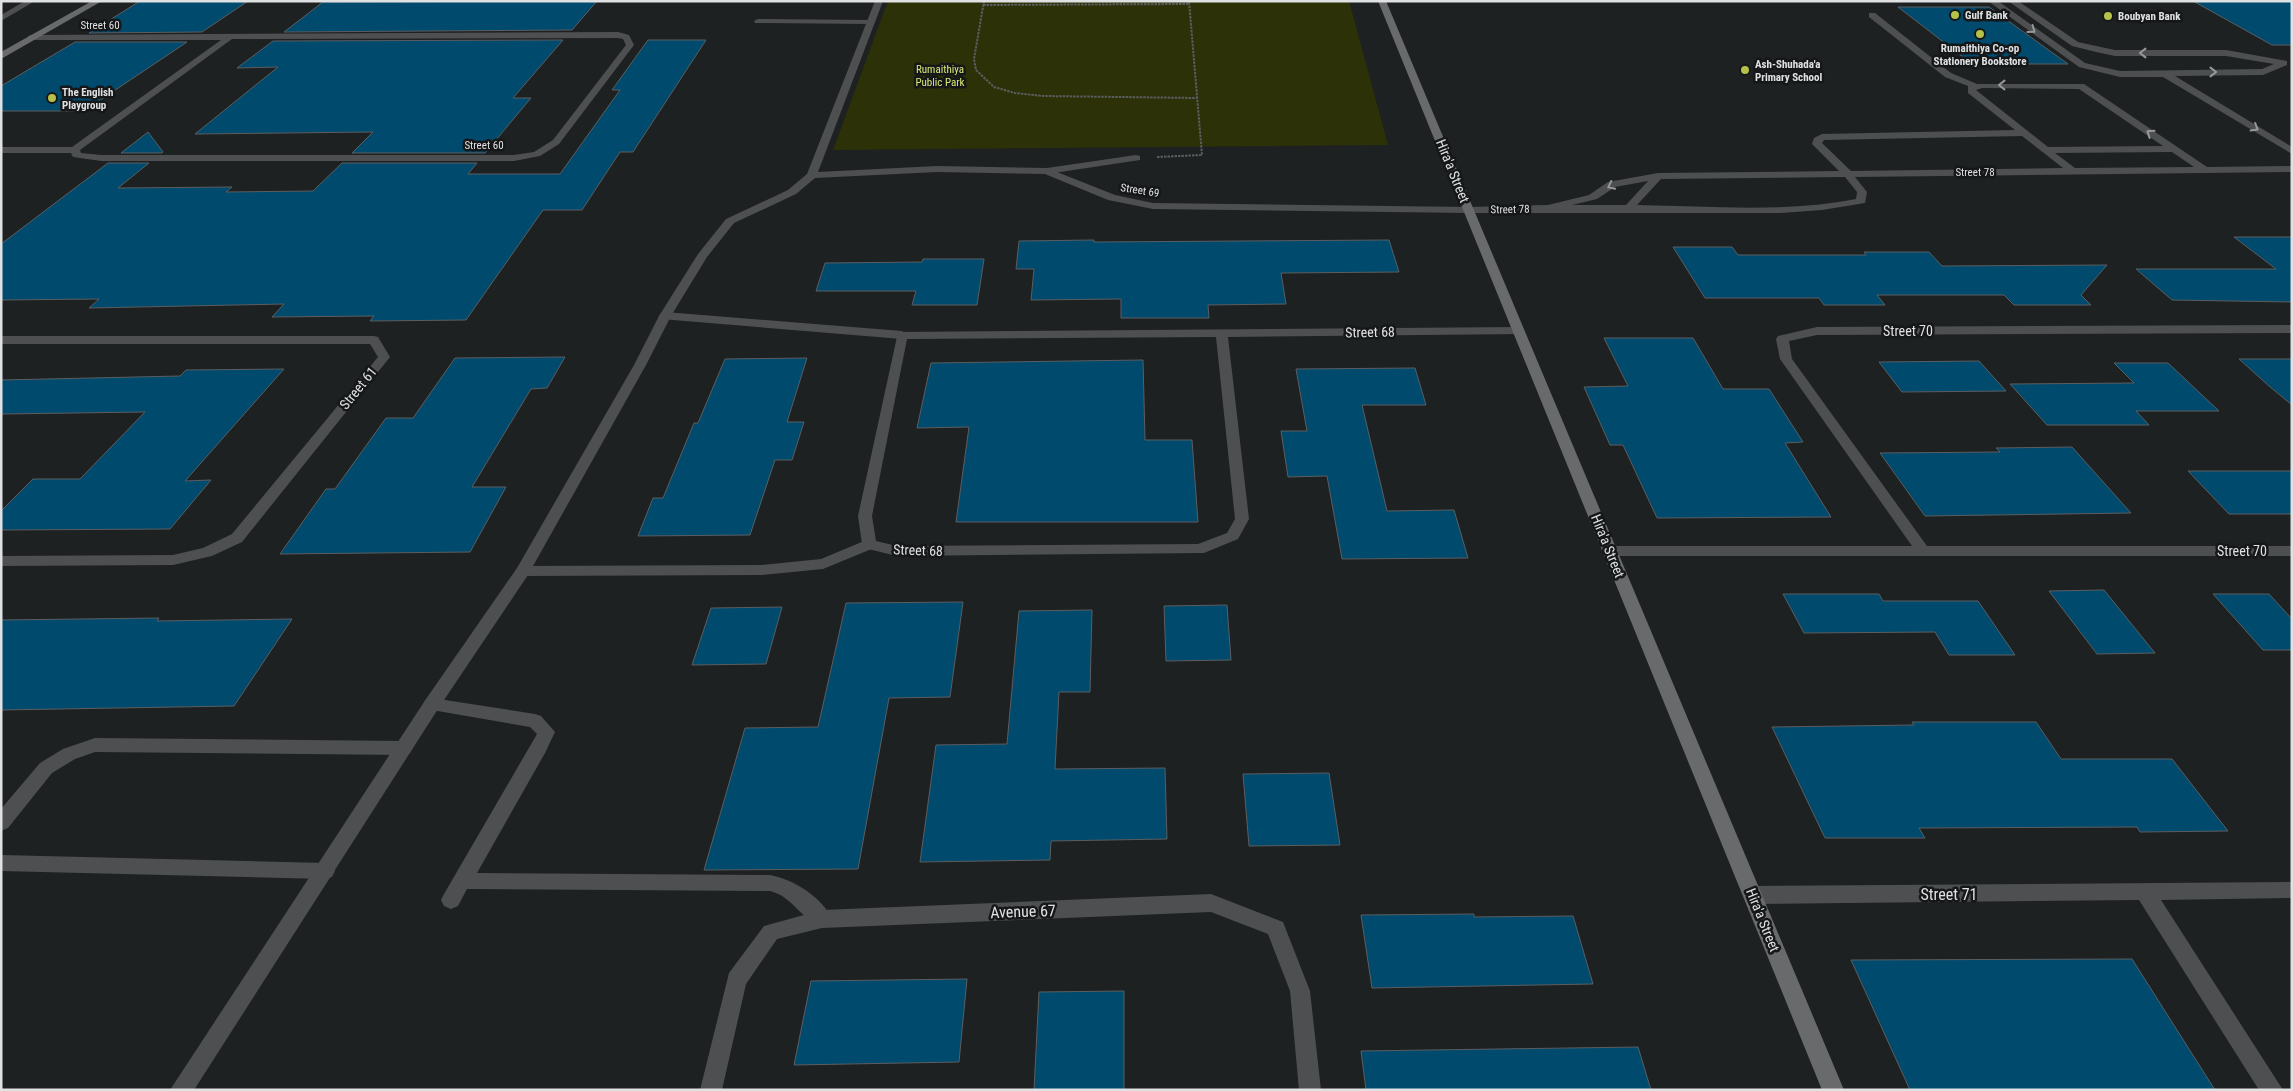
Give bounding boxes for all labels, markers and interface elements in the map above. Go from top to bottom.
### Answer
marker: Gulf Bank [1949,9,1961,21]
place label: Gulf Bank [1965,9,2009,22]
marker: Boubyan Bank [2102,10,2114,22]
place label: Boubyan Bank [2118,10,2181,23]
street label: Street 60 [80,19,120,32]
one-way arrow [2026,24,2036,33]
marker: Rumaithiya Co-op Stationery Bookstore [1974,28,1986,40]
place label: Rumaithiya Co-op Stationery Bookstore [1934,42,2026,68]
one-way arrow [2139,48,2146,58]
place label: Ash-Shuhada'a Primary School [1755,58,1823,84]
park label: Rumaithiya Public Park [915,63,965,89]
marker: Ash-Shuhada'a Primary School [1739,64,1751,76]
one-way arrow [2210,67,2218,77]
one-way arrow [1998,80,2006,90]
place label: The English Playgroup [62,86,113,112]
marker: The English Playgroup [46,92,58,104]
one-way arrow [2249,122,2258,132]
one-way arrow [2146,130,2156,139]
street label: Hira'a Street [1433,137,1473,205]
street label: Street 60 [464,139,504,152]
street label: Street 78 [1955,166,1995,179]
one-way arrow [1607,180,1616,191]
street label: Street 69 [1120,181,1160,200]
street label: Street 78 [1490,203,1530,216]
street label: Street 70 [1883,323,1933,339]
street label: Street 68 [1345,324,1395,340]
street label: Street 61 [336,364,380,412]
street label: Hira'a Street [1588,512,1628,580]
street label: Street 68 [893,541,943,559]
street label: Street 70 [2217,543,2267,559]
street label: Street 71 [1921,885,1977,904]
street label: Hira'a Street [1743,886,1783,954]
street label: Avenue 67 [990,901,1056,922]

